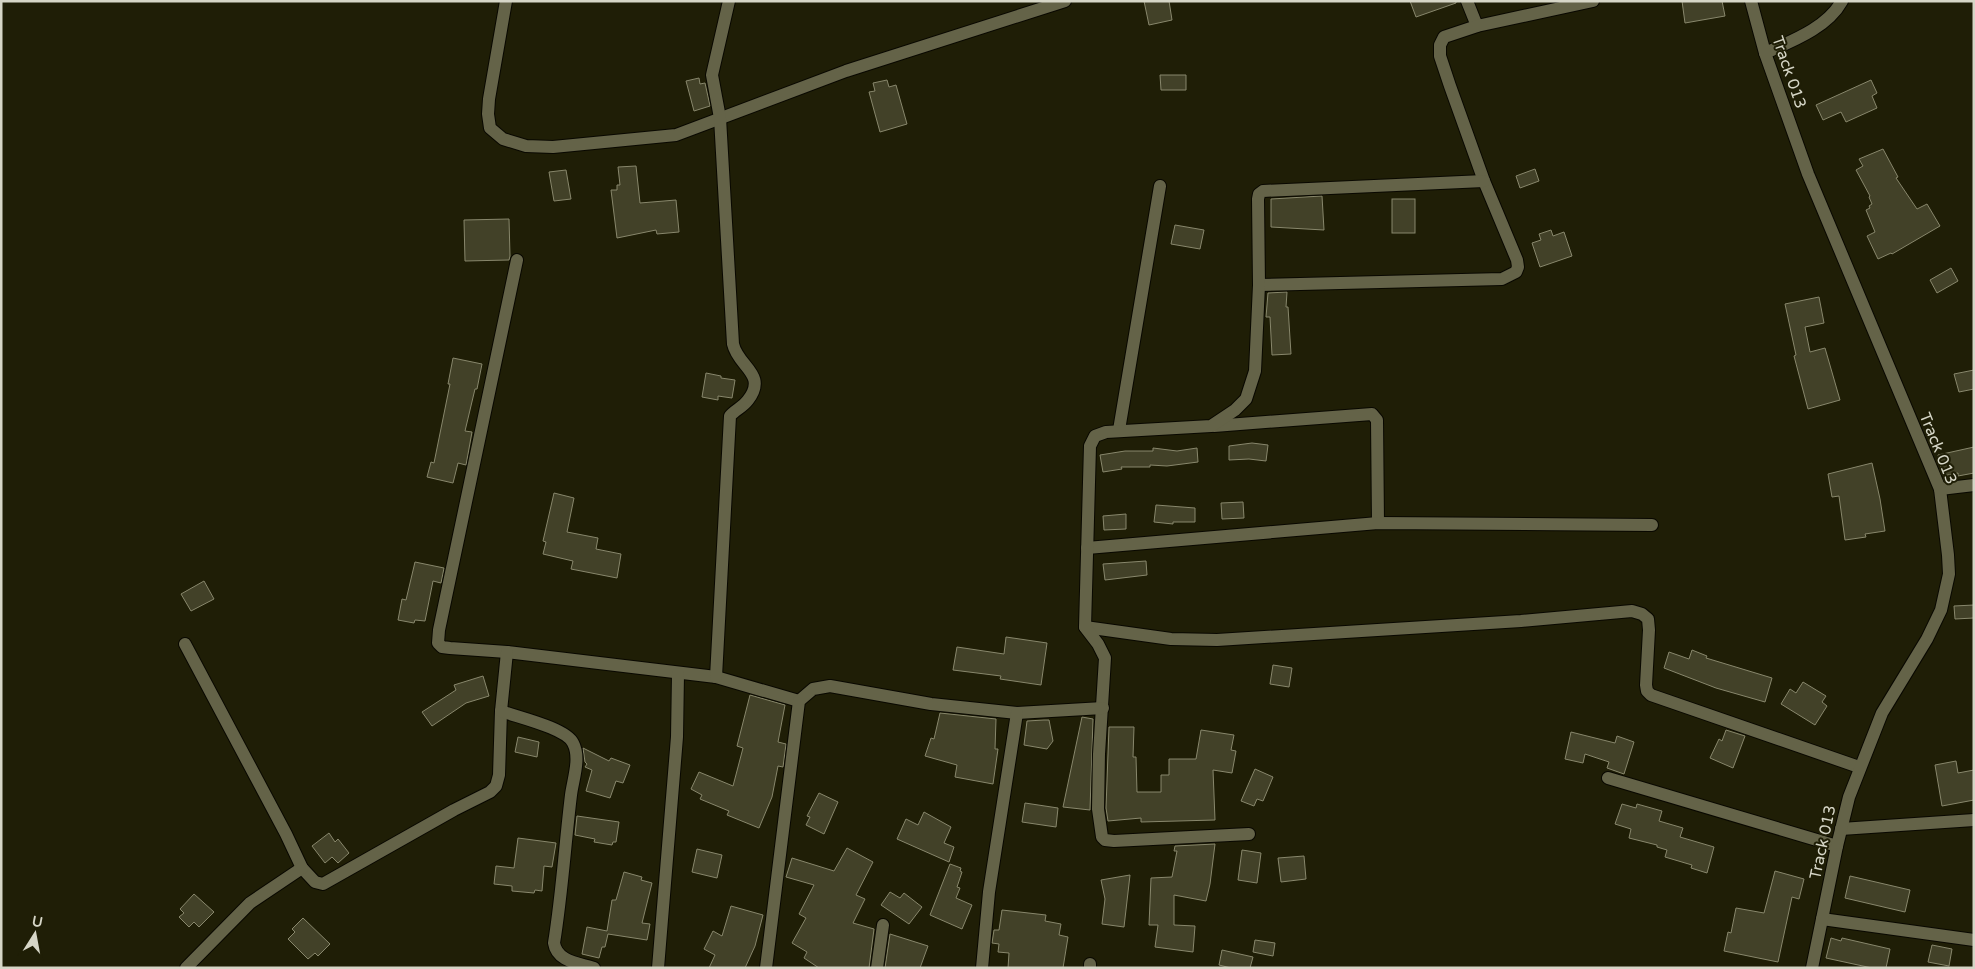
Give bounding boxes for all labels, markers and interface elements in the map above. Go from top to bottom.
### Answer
street label: Track 013 [1767,33,1811,111]
street label: Track 013 [1915,410,1961,487]
street label: Track 013 [1805,803,1841,881]
north arrow [10,909,60,959]
text: U [31,912,44,931]

